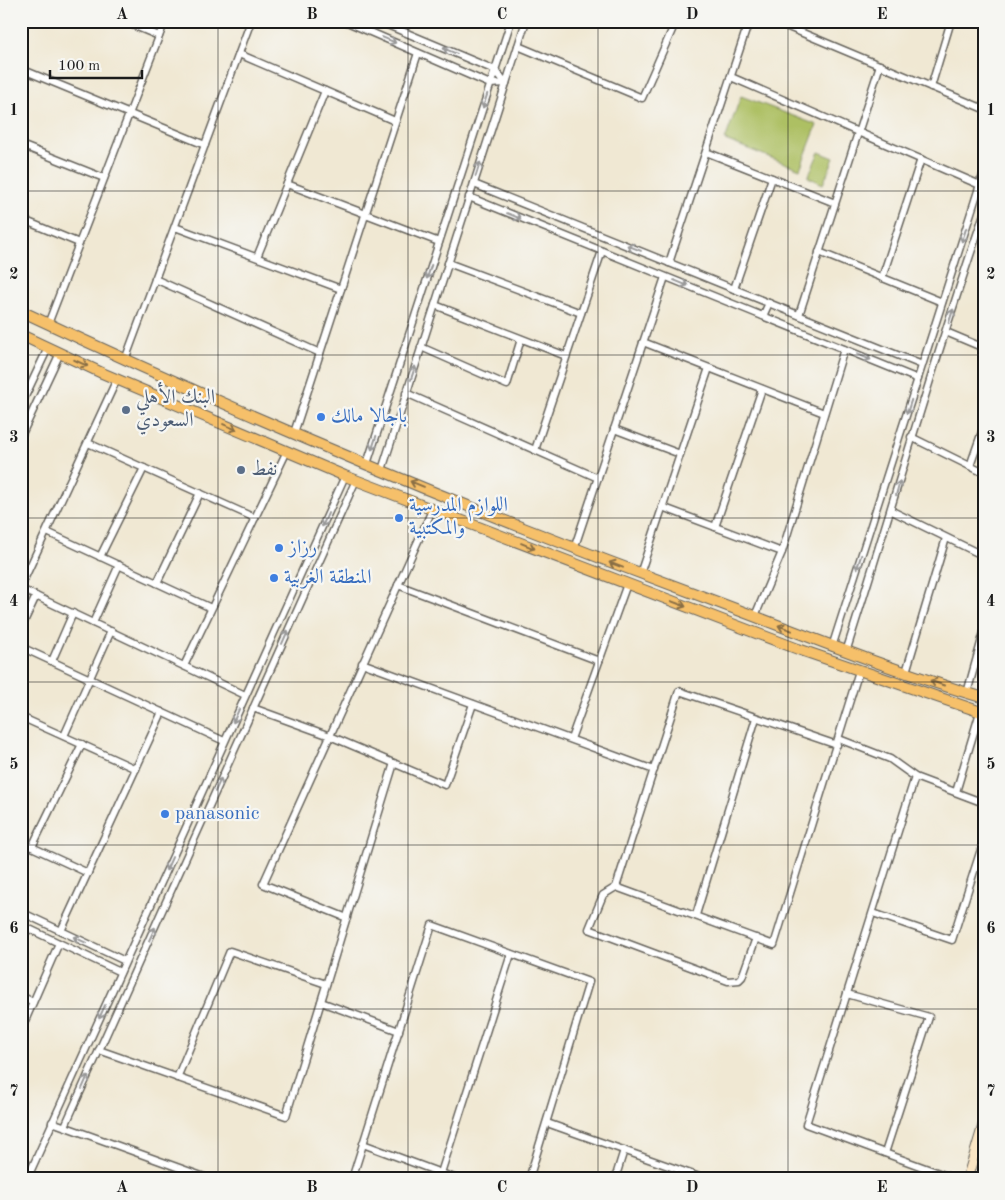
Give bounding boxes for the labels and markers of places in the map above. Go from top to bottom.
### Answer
place label: البنك الأهلي السعودي [136,381,215,435]
marker: البنك الأهلي السعودي [120,404,132,416]
place label: باجالا مالك [331,407,407,427]
marker: باجالا مالك [315,411,327,423]
place label: نفط [251,459,278,480]
marker: نفط [235,464,247,476]
place label: اللوازم المدرسية والمكتبية [409,496,508,539]
marker: اللوازم المدرسية والمكتبية [393,512,405,524]
place label: رزاز [287,538,317,558]
marker: رزاز [273,542,285,554]
place label: المنطقة الغربية [284,568,372,589]
marker: المنطقة الغربية [268,572,280,584]
place label: panasonic [175,804,260,824]
marker: panasonic [159,808,171,820]

